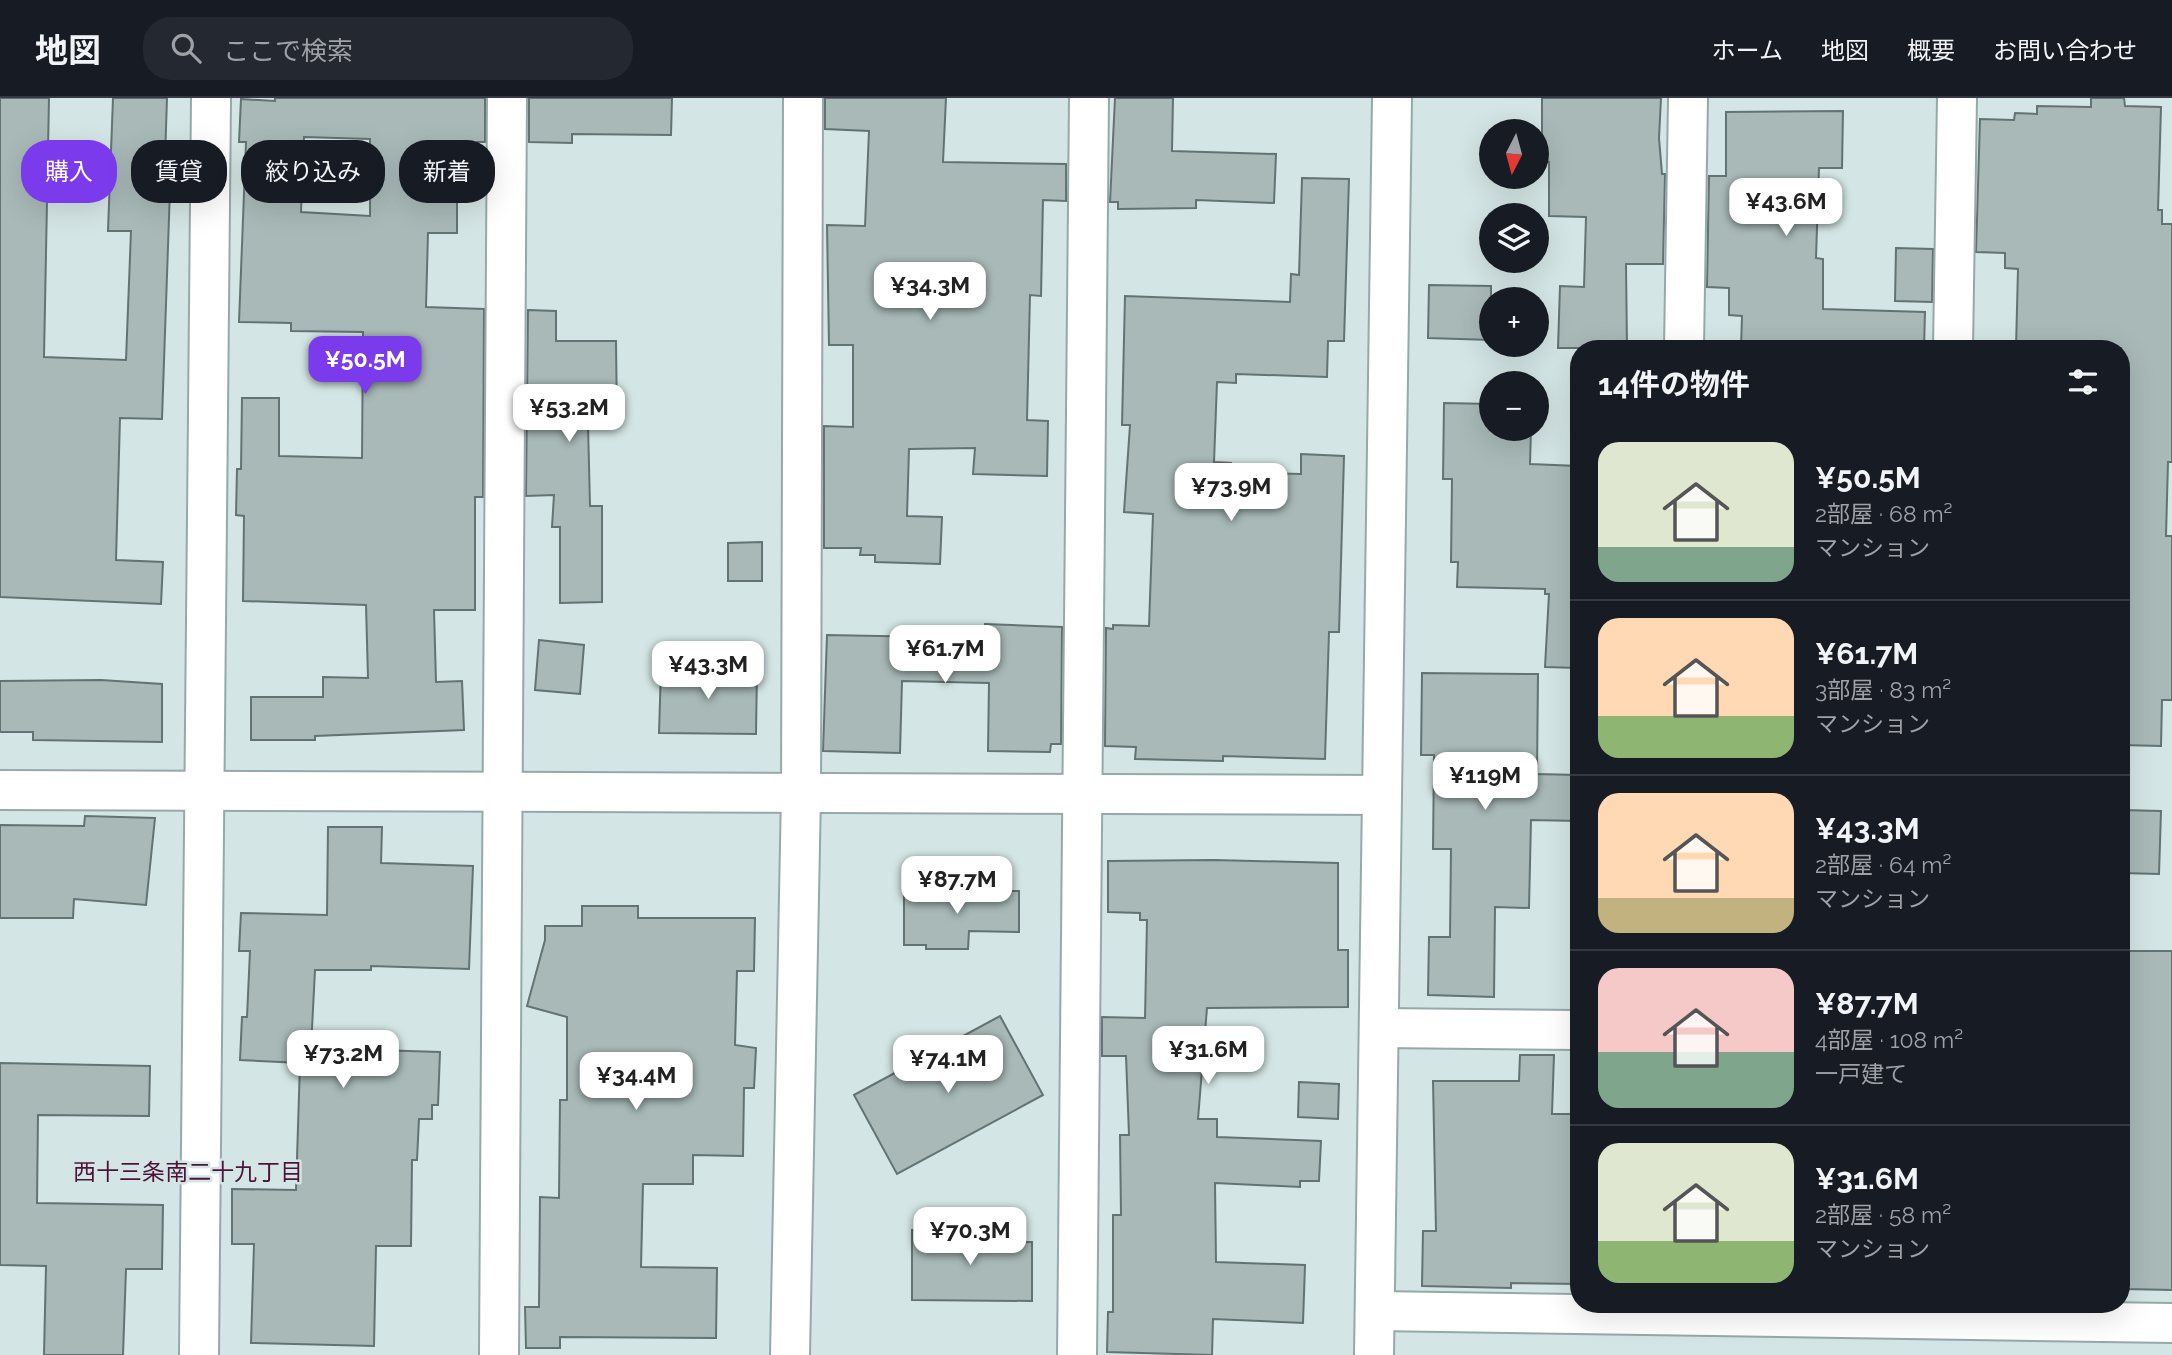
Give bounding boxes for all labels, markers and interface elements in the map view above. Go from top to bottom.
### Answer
search box [143,17,633,80]
icon: search [167,29,205,67]
text: 地図 [35,31,101,70]
text: ここで検索 [223,36,353,66]
text: ホーム [1712,36,1783,65]
text: 地図 [1821,36,1869,65]
text: 概要 [1907,36,1955,65]
text: お問い合わせ [1993,36,2137,65]
north arrow [1479,119,1549,189]
map controls [1479,119,1549,441]
chip: 購入 [21,140,117,203]
chip: 賃貸 [131,140,227,203]
chip: 絞り込み [241,140,385,203]
chip: 新着 [399,140,495,203]
pin: ¥43.6M [1729,178,1843,238]
text: ¥43.6M [1745,187,1827,214]
button: layers [1479,203,1549,273]
pin: ¥34.3M [873,262,987,322]
text: ¥34.3M [890,271,970,298]
button: + [1479,287,1549,357]
pin: ¥50.5M [308,336,422,396]
text: ¥50.5M [324,345,406,372]
icon: filters [2064,363,2102,401]
text: 14件の物件 [1598,367,1750,402]
button: − [1479,371,1549,441]
pin: ¥53.2M [512,384,626,444]
text: ¥53.2M [529,393,609,420]
text: ¥50.5M [1815,460,1921,495]
pin: ¥73.9M [1174,464,1288,523]
icon: home [1654,470,1738,554]
text: ¥73.9M [1191,472,1271,499]
text: 2部屋 · 68 m² [1815,500,1953,527]
text: マンション [1815,534,1930,561]
pin: ¥61.7M [888,626,1002,685]
text: ¥61.7M [905,634,985,661]
text: ¥61.7M [1815,636,1918,671]
pin: ¥43.3M [651,642,765,701]
icon: home [1654,646,1738,730]
text: ¥43.3M [668,650,748,677]
text: 3部屋 · 83 m² [1815,676,1951,703]
text: マンション [1815,710,1930,737]
pin: ¥119M [1436,752,1534,812]
text: ¥119M [1449,761,1521,788]
text: ¥43.3M [1815,811,1920,846]
icon: home [1654,821,1738,905]
text: 2部屋 · 64 m² [1815,851,1951,878]
pin: ¥87.7M [900,856,1014,916]
text: ¥87.7M [917,865,997,892]
text: マンション [1815,885,1930,912]
text: ¥87.7M [1815,986,1919,1021]
icon: home [1654,996,1738,1080]
pin: ¥31.6M [1151,1026,1265,1086]
text: 4部屋 · 108 m² [1815,1026,1963,1053]
pin: ¥73.2M [286,1030,400,1090]
pin: ¥74.1M [891,1035,1005,1095]
text: ¥31.6M [1168,1035,1248,1062]
text: ¥73.2M [303,1039,383,1066]
text: ¥74.1M [909,1044,987,1071]
pin: ¥34.4M [579,1052,693,1112]
text: 一戸建て [1815,1060,1907,1087]
text: ¥34.4M [596,1061,676,1088]
district label: 西十三条南二十九丁目 [73,1158,303,1185]
text: ¥31.6M [1815,1161,1919,1196]
icon: home [1654,1171,1738,1255]
text: 2部屋 · 58 m² [1815,1201,1951,1228]
pin: ¥70.3M [913,1208,1027,1267]
text: ¥70.3M [929,1216,1011,1243]
text: マンション [1815,1235,1930,1262]

